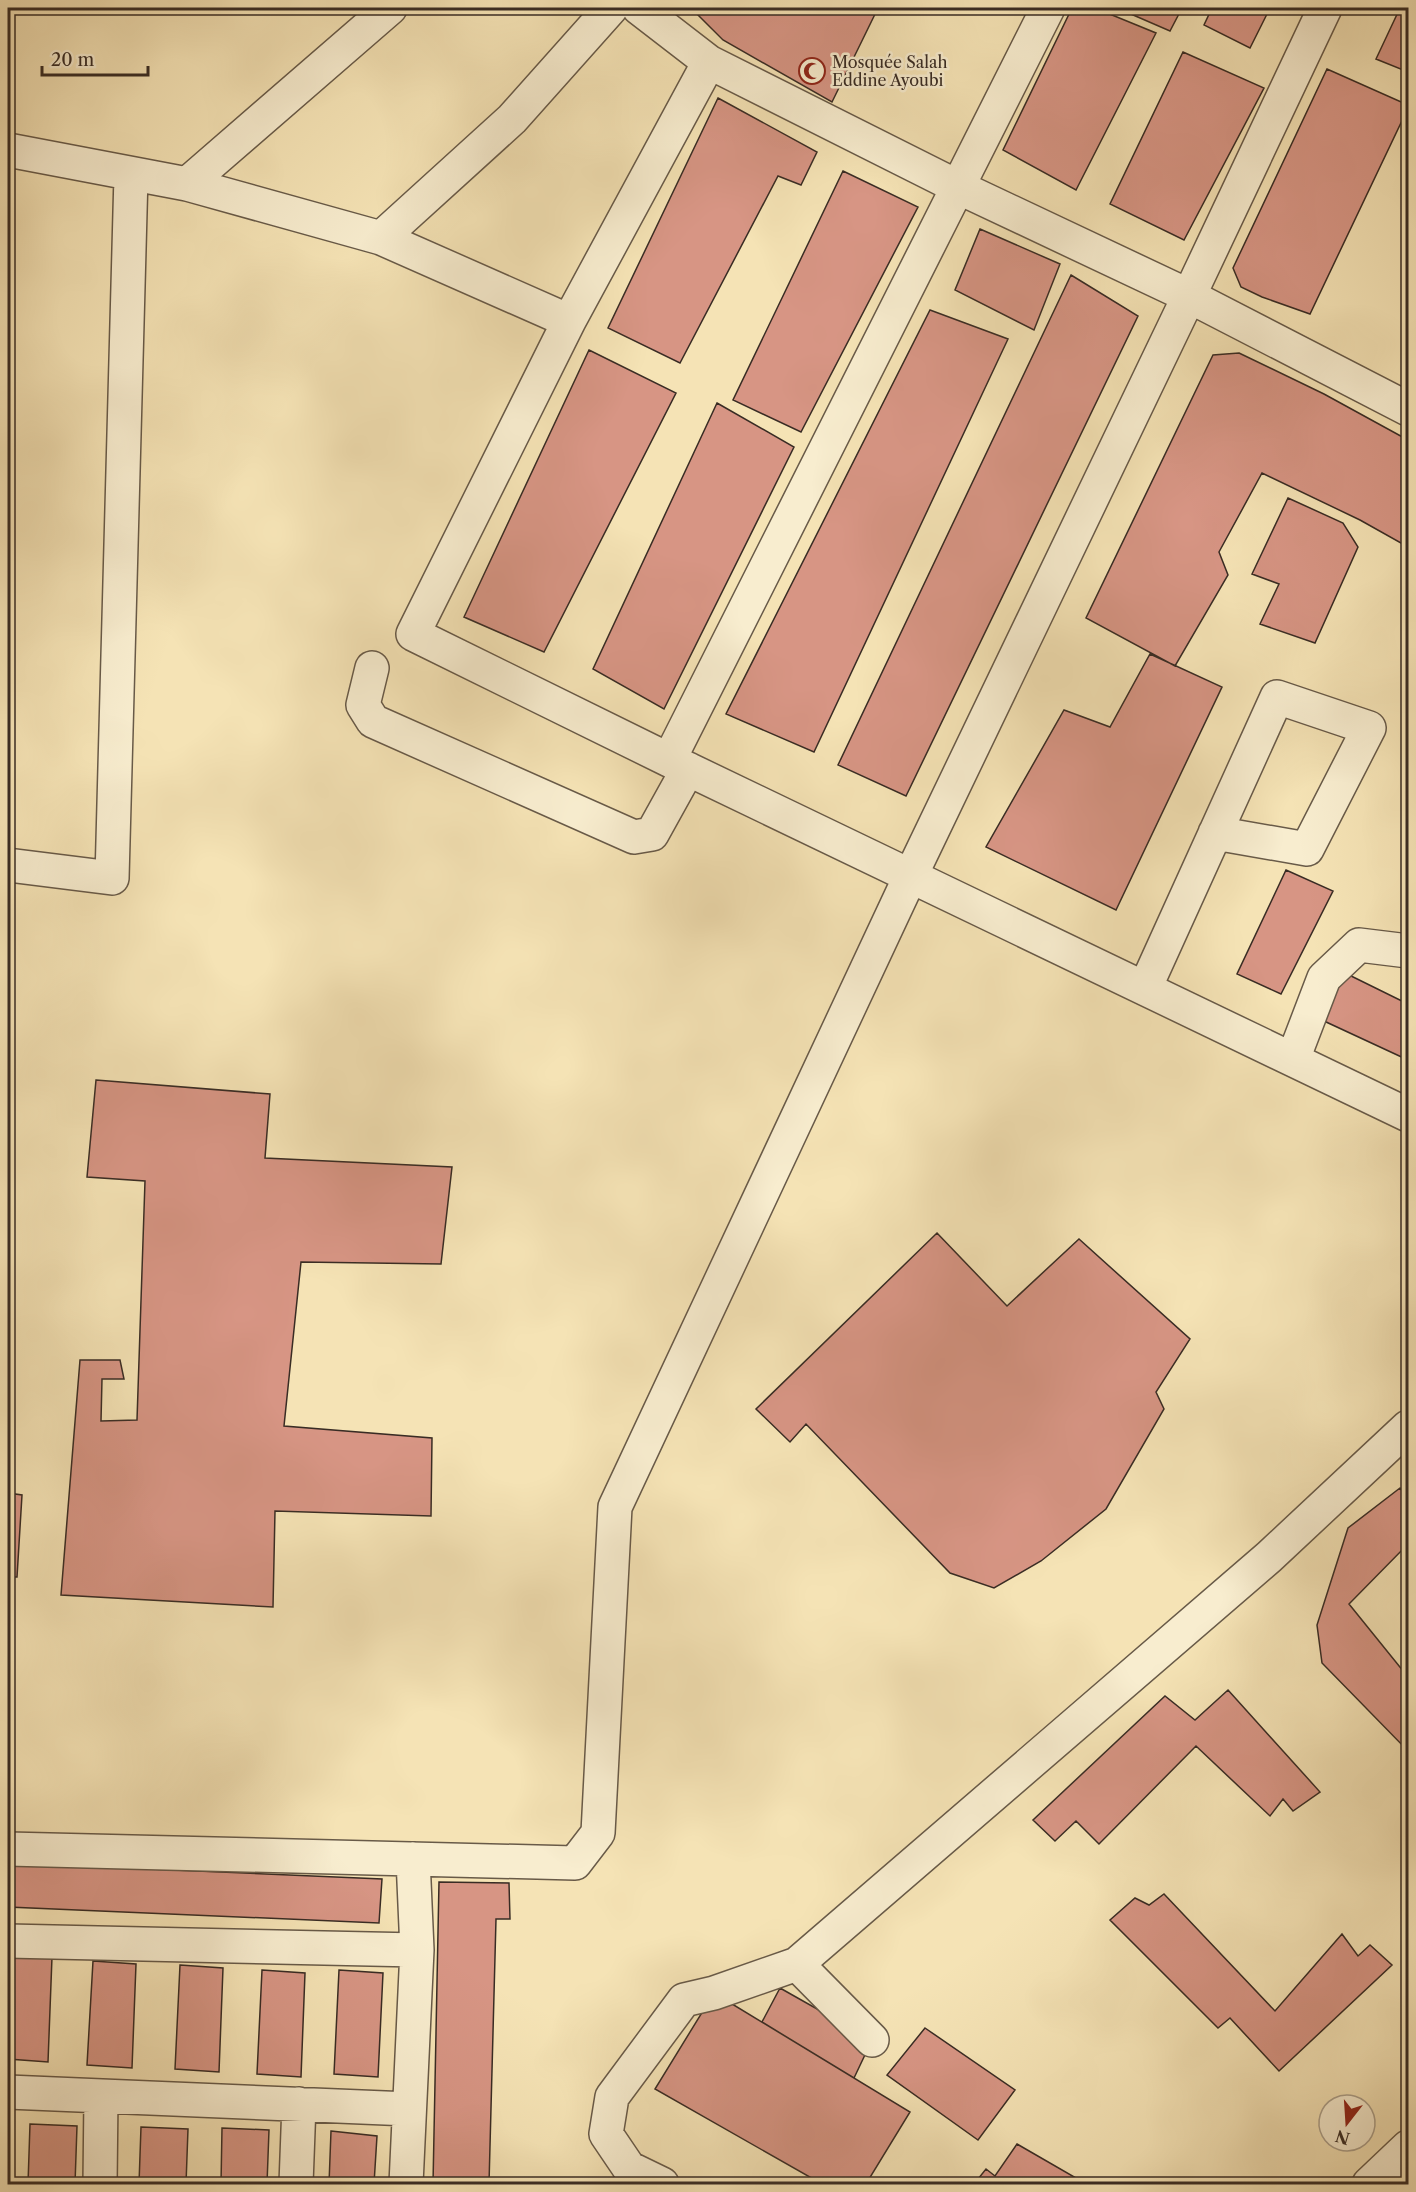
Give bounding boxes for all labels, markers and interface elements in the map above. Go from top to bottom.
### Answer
scale bar [42,39,148,77]
text: 20 m [51,49,95,71]
place label: Mosquée Salah Eddine Ayoubi [832,52,947,90]
mosque icon: Mosquée Salah Eddine Ayoubi [797,56,827,86]
north arrow [1317,2093,1377,2153]
text: N [1333,2126,1352,2149]

